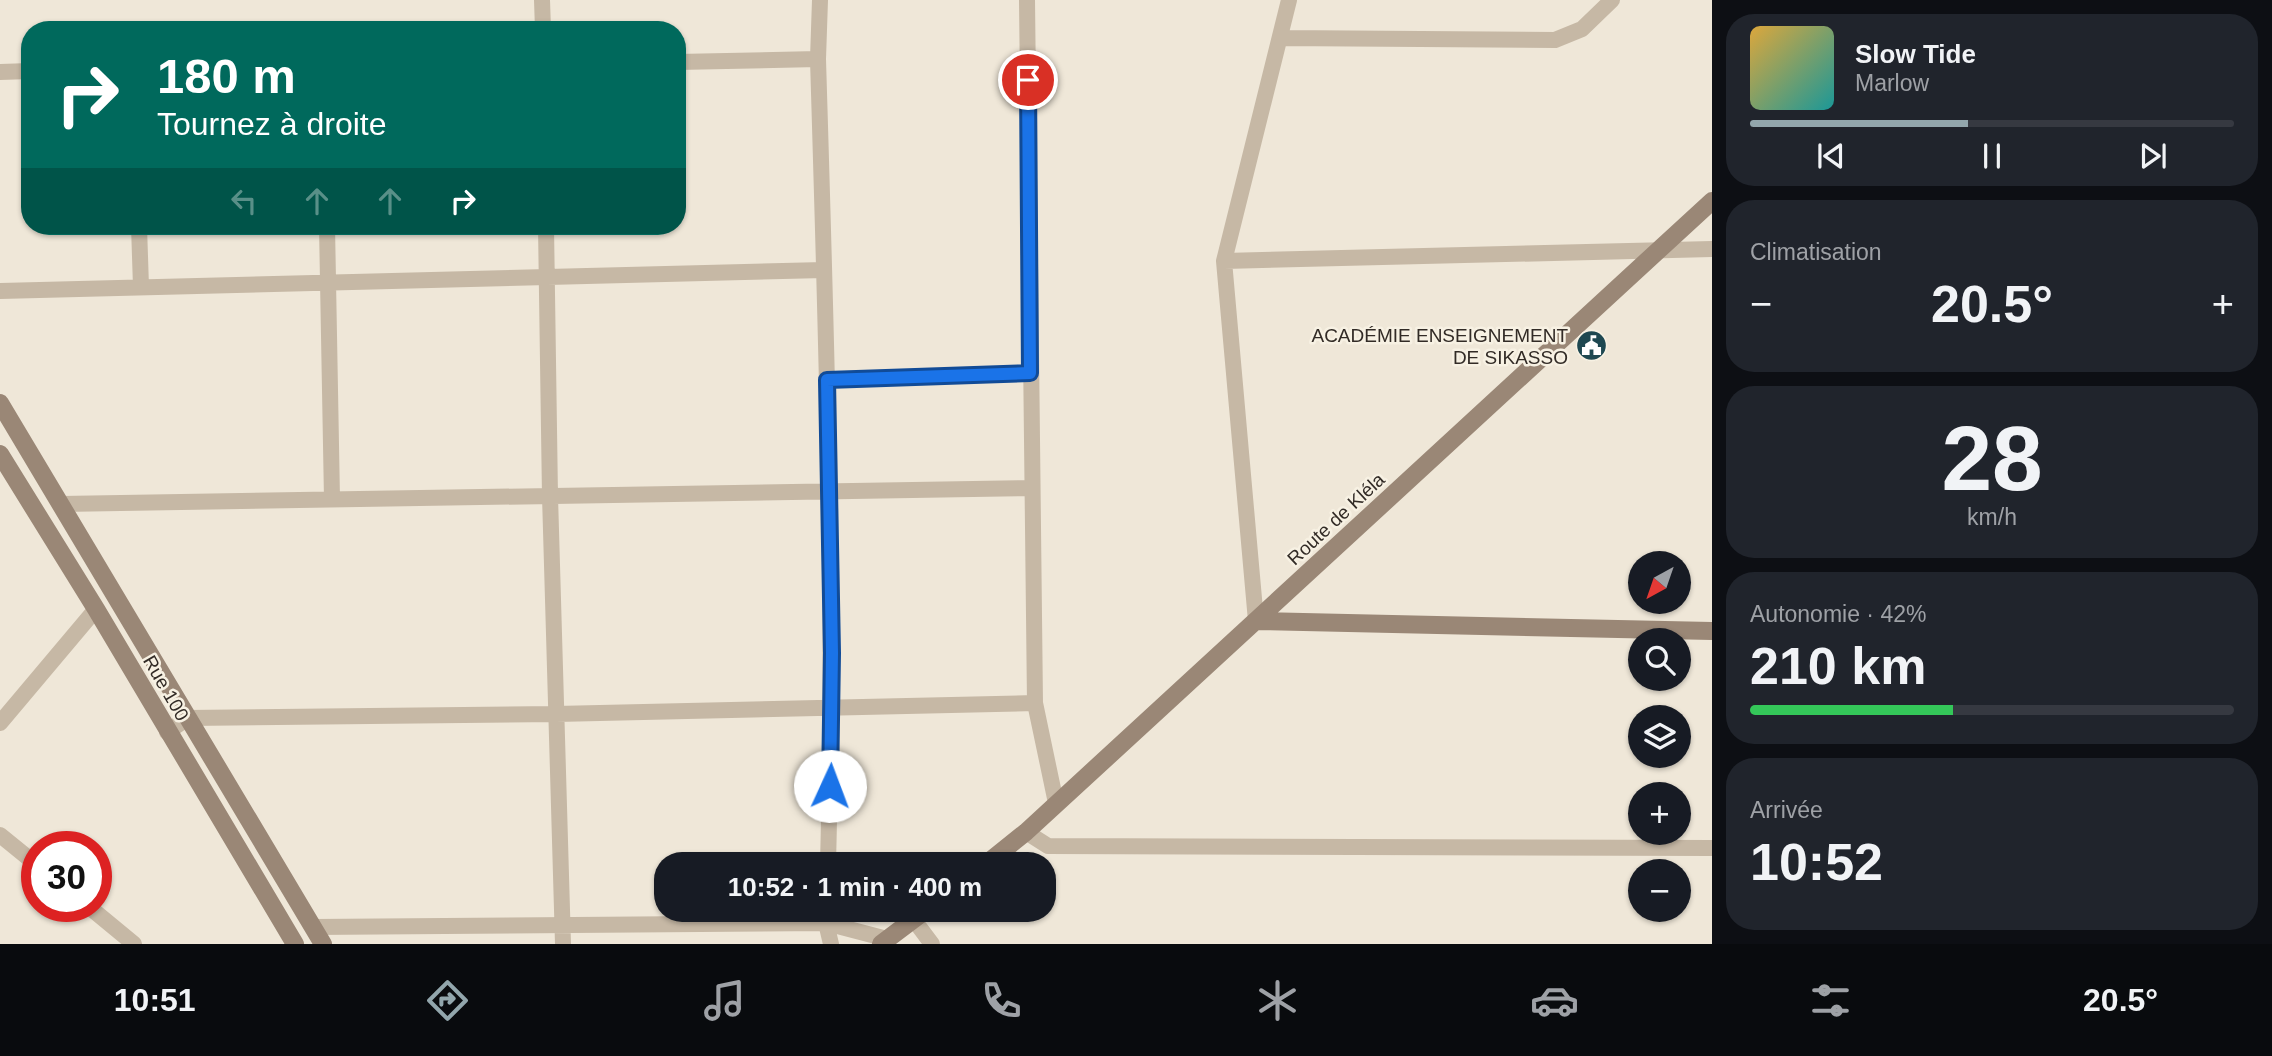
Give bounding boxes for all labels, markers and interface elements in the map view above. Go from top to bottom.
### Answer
text: Slow Tide [1855,39,1976,69]
icon: right [42,49,133,140]
text: 180 m [157,49,296,103]
pin [998,50,1058,110]
icon: arrive [1009,61,1047,99]
text: Marlow [1855,70,1929,96]
text: Tournez à droite [157,106,386,142]
icon: previous [1812,137,1850,175]
icon: pause [1973,137,2011,175]
icon: next [2134,137,2172,175]
icon: left [225,182,263,220]
icon: ahead [298,182,336,220]
icon: ahead [371,182,409,220]
icon: right [444,182,482,220]
text: Climatisation [1750,239,1882,265]
text: 20.5° [1931,275,2053,333]
text: − [1750,283,1772,325]
text: + [2212,283,2234,325]
place label: ACADÉMIE ENSEIGNEMENT DE SIKASSO [1311,325,1568,368]
public building icon: ACADÉMIE ENSEIGNEMENT DE SIKASSO [1574,329,1608,363]
text: 28 [1941,408,2043,509]
street label: Route de Kléla [1283,469,1389,569]
text: km/h [1967,504,2017,530]
north arrow [1628,551,1690,614]
map controls [1628,551,1691,922]
text: Autonomie · 42% [1750,601,1926,627]
button: search [1628,628,1691,691]
text: 210 km [1750,637,1926,695]
street label: Rue 100 [139,652,193,724]
button: layers [1628,705,1691,768]
position arrow [793,749,867,823]
button: + [1628,782,1691,845]
text: Arrivée [1750,797,1823,823]
speed limit sign: 30 [21,831,112,922]
text: 10:52 [1750,833,1883,891]
button: − [1628,859,1691,922]
text: 10:52 · 1 min · 400 m [728,872,982,902]
icon: directions [423,976,472,1025]
icon: music [700,976,749,1025]
icon: phone [977,976,1026,1025]
icon: climate [1253,976,1302,1025]
icon: car [1530,976,1579,1025]
icon: filters [1806,976,1855,1025]
text: 10:51 [114,982,196,1018]
text: 20.5° [2083,982,2158,1018]

